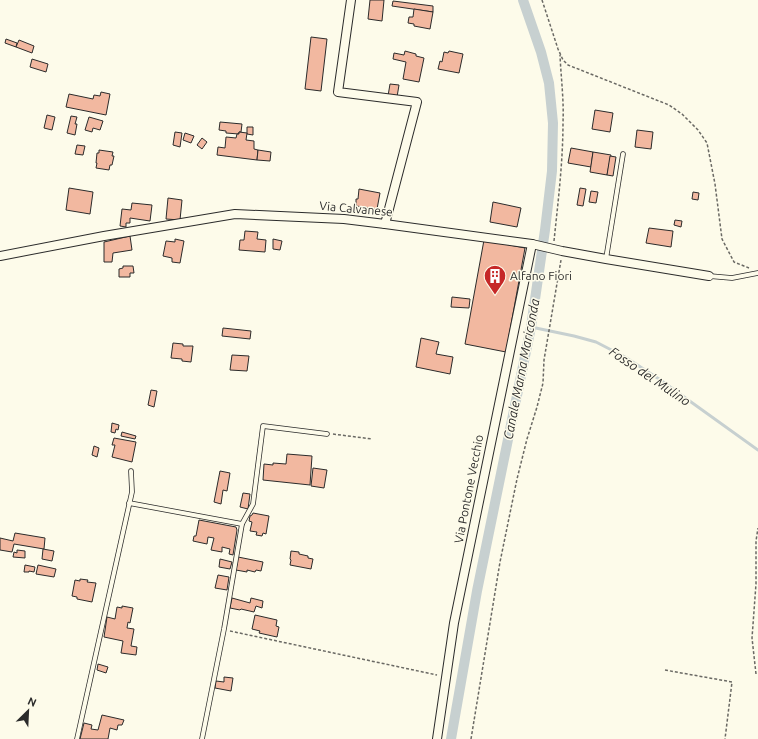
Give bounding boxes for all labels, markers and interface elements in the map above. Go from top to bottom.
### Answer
street label: Via Calvanese [319,199,393,218]
building icon: Alfano Fiori [482,263,508,296]
place label: Alfano Fiori [510,269,572,282]
water label: Canale Marna Mariconda [500,297,542,441]
water label: Fosso del Mulino [607,344,693,408]
street label: Via Pontone Vecchio [452,433,485,544]
north arrow [8,691,48,731]
text: N [26,695,38,709]

